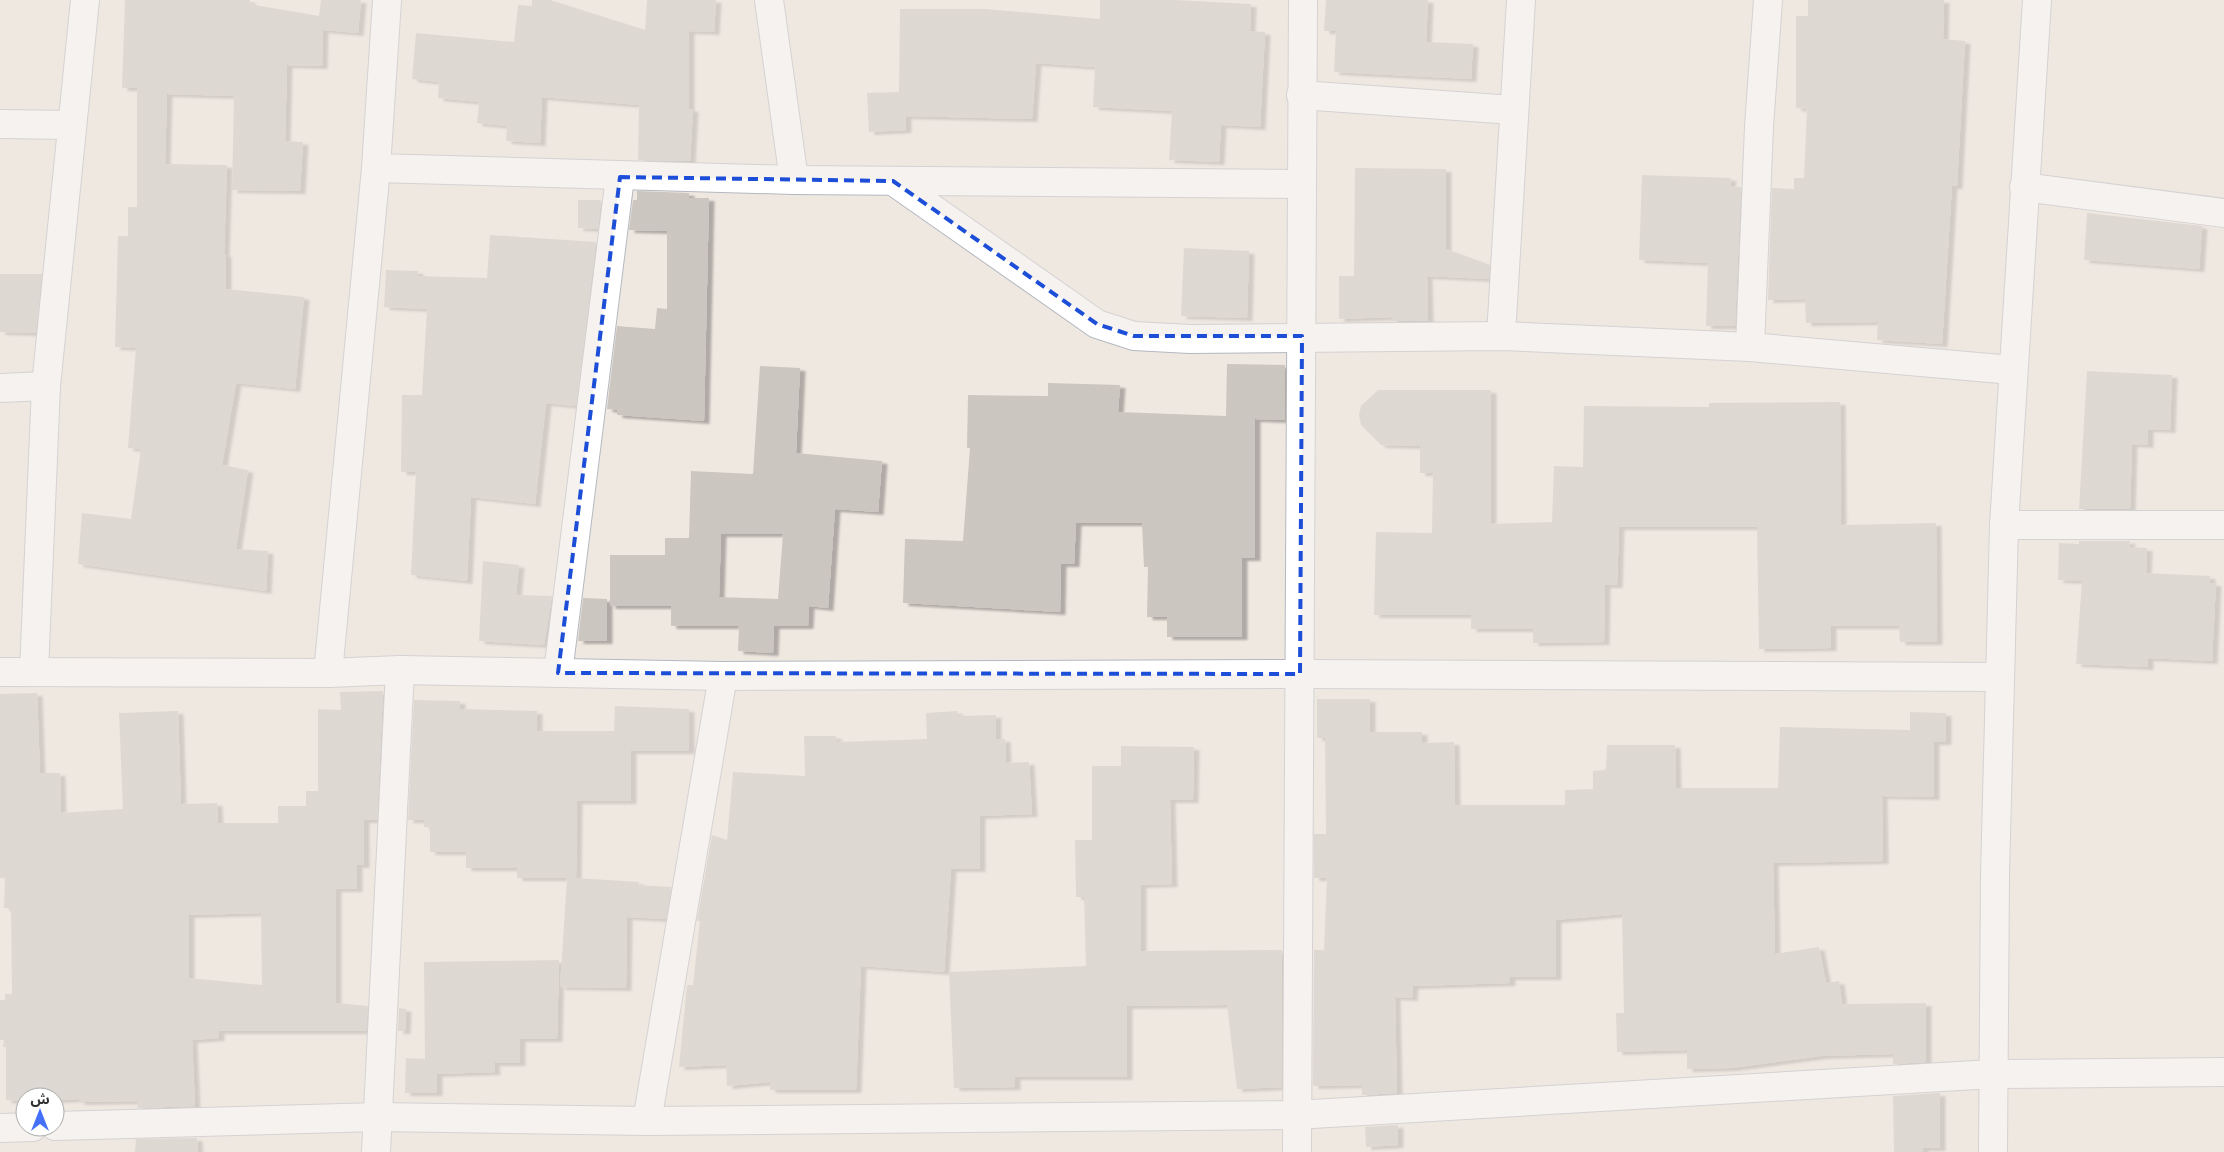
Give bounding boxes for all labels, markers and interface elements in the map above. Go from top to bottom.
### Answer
north arrow [15,1087,65,1137]
text: ش [30,1091,50,1108]

